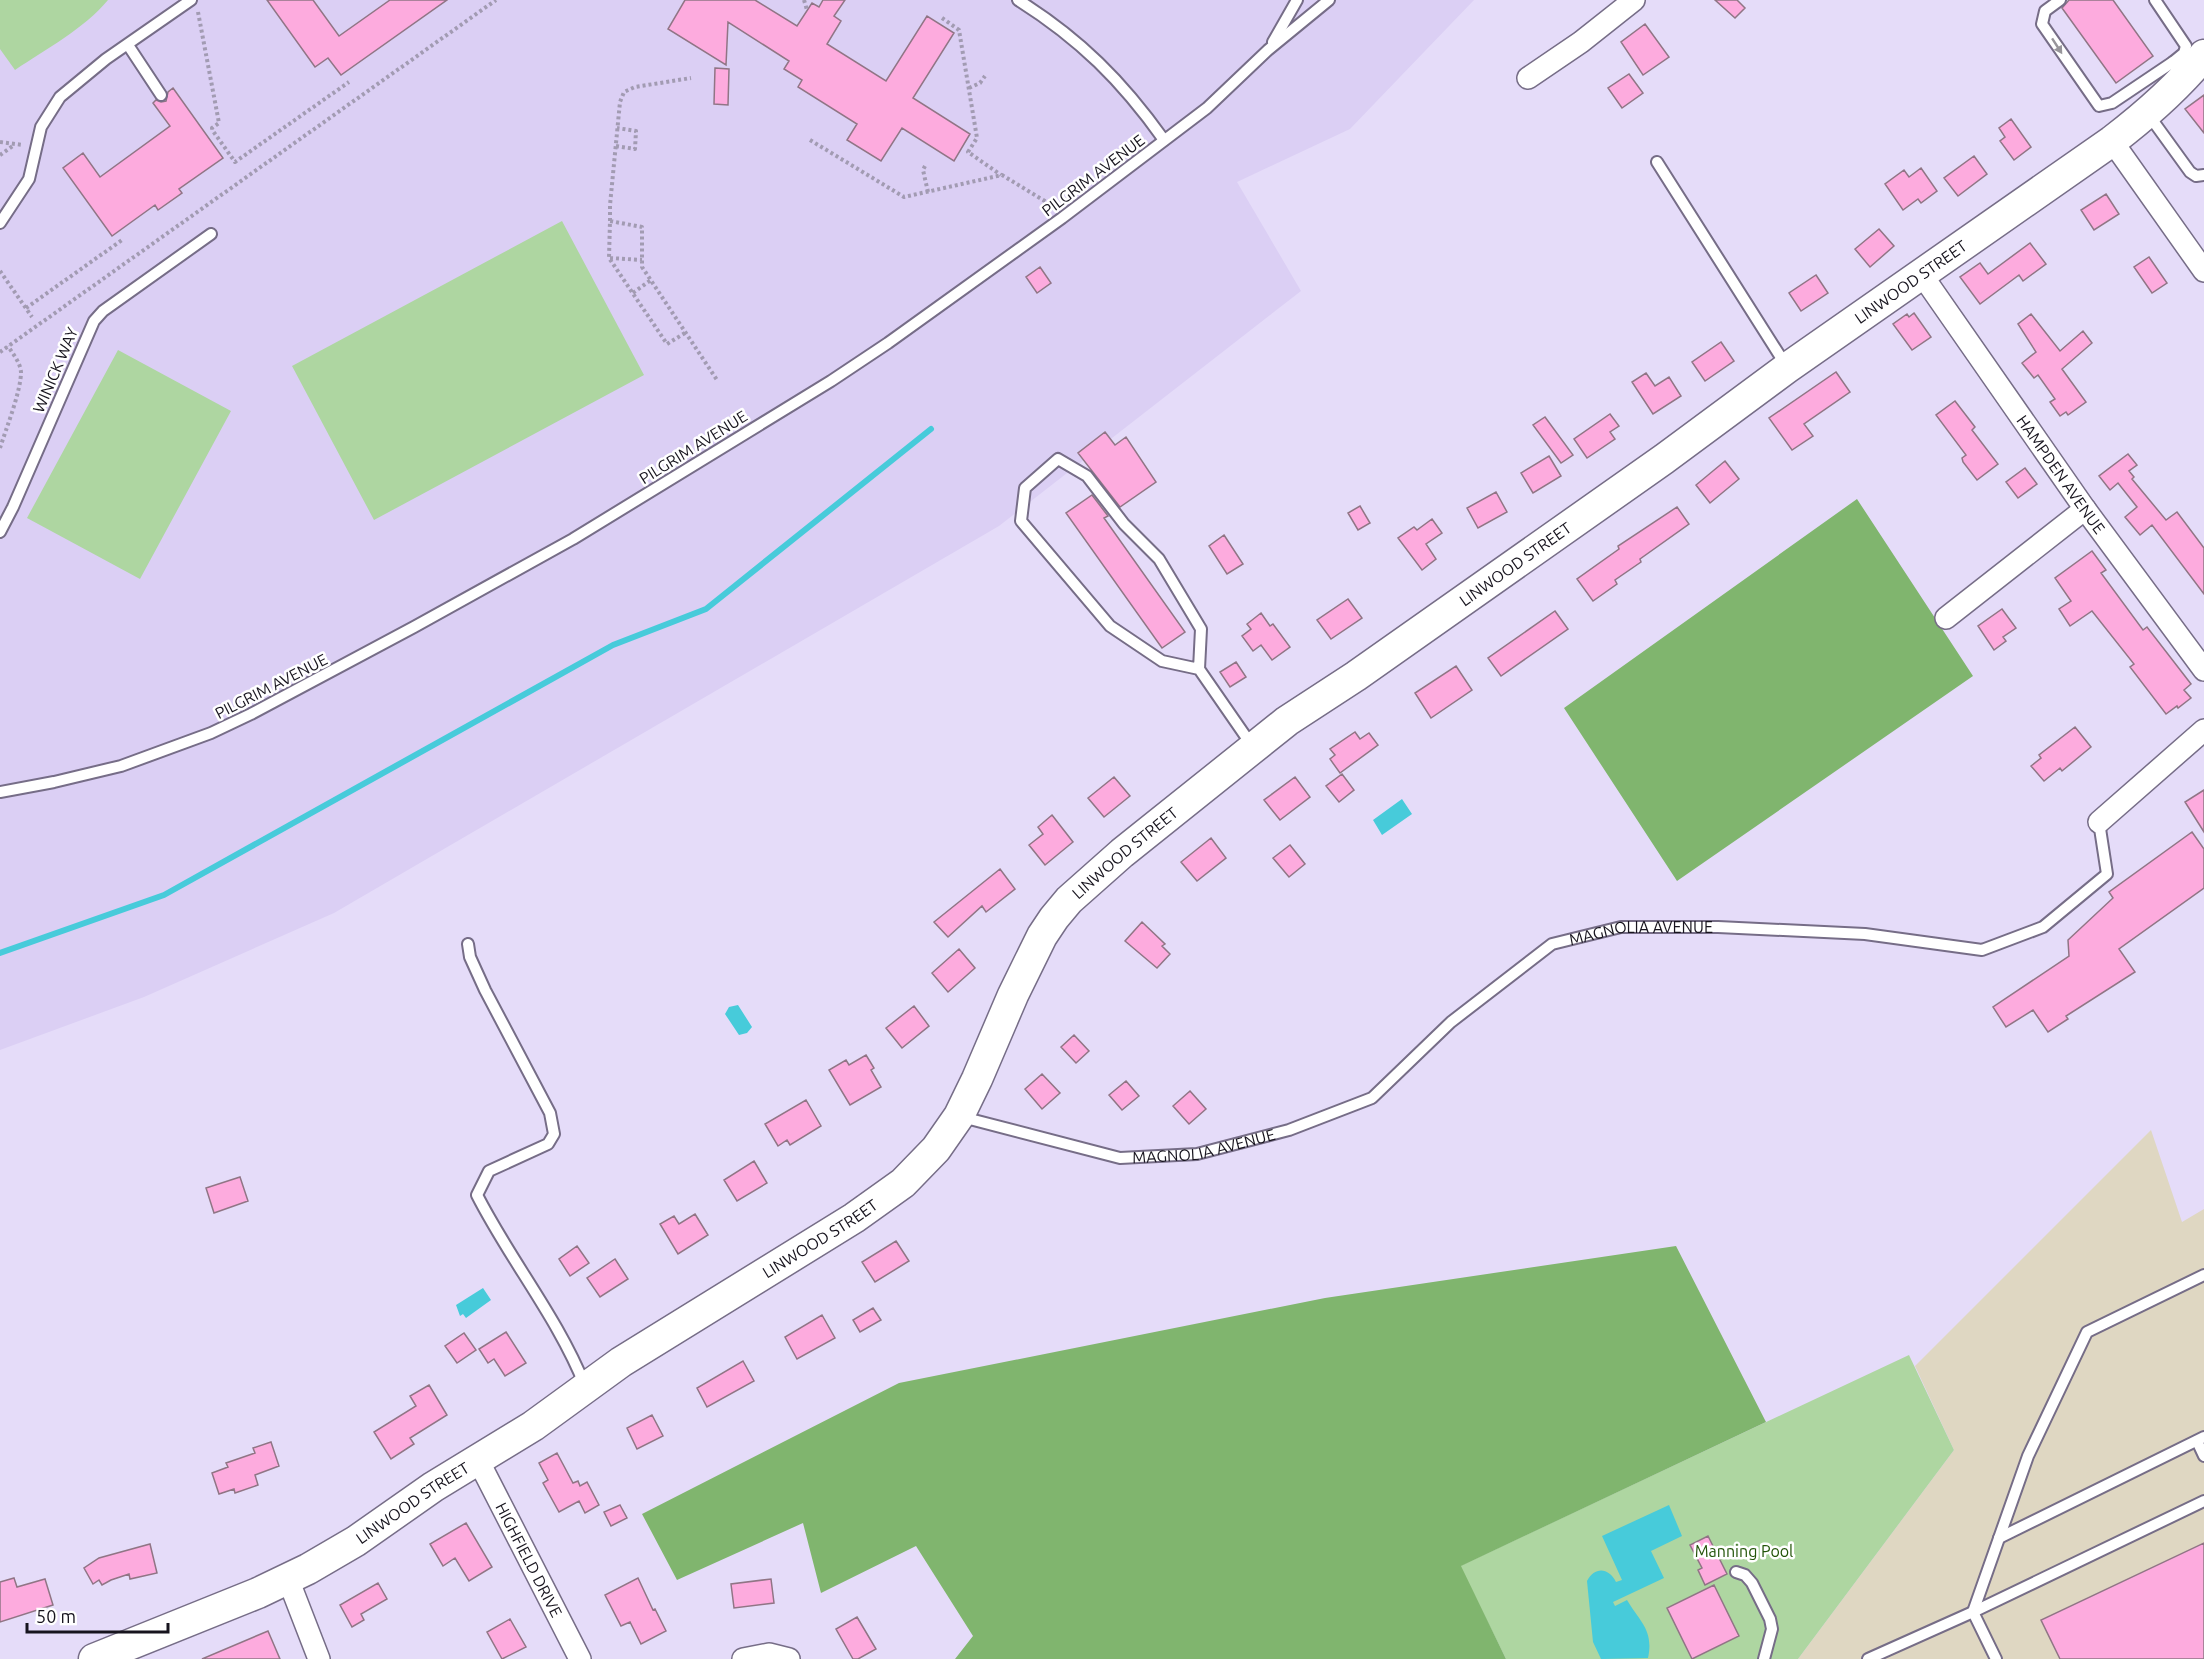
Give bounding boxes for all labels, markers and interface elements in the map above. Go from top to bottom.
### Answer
one-way arrow [2051,38,2063,54]
street label: PILGRIM AVENUE [1038,131,1148,219]
street label: LINWOOD STREET [1851,236,1970,327]
street label: WINICK WAY [29,324,81,415]
street label: PILGRIM AVENUE [636,407,750,487]
street label: HAMPDEN AVENUE [2013,412,2109,537]
street label: LINWOOD STREET [1456,518,1574,609]
street label: PILGRIM AVENUE [212,650,330,722]
street label: LINWOOD STREET [1068,803,1181,902]
street label: MAGNOLIA AVENUE [1567,917,1713,948]
street label: MAGNOLIA AVENUE [1132,1125,1277,1166]
street label: LINWOOD STREET [759,1195,881,1281]
street label: LINWOOD STREET [352,1458,472,1547]
street label: HIGHFIELD DRIVE [492,1499,566,1620]
park label: Manning Pool [1695,1542,1793,1560]
scale bar [27,1596,168,1634]
text: 50 m [36,1606,76,1626]

